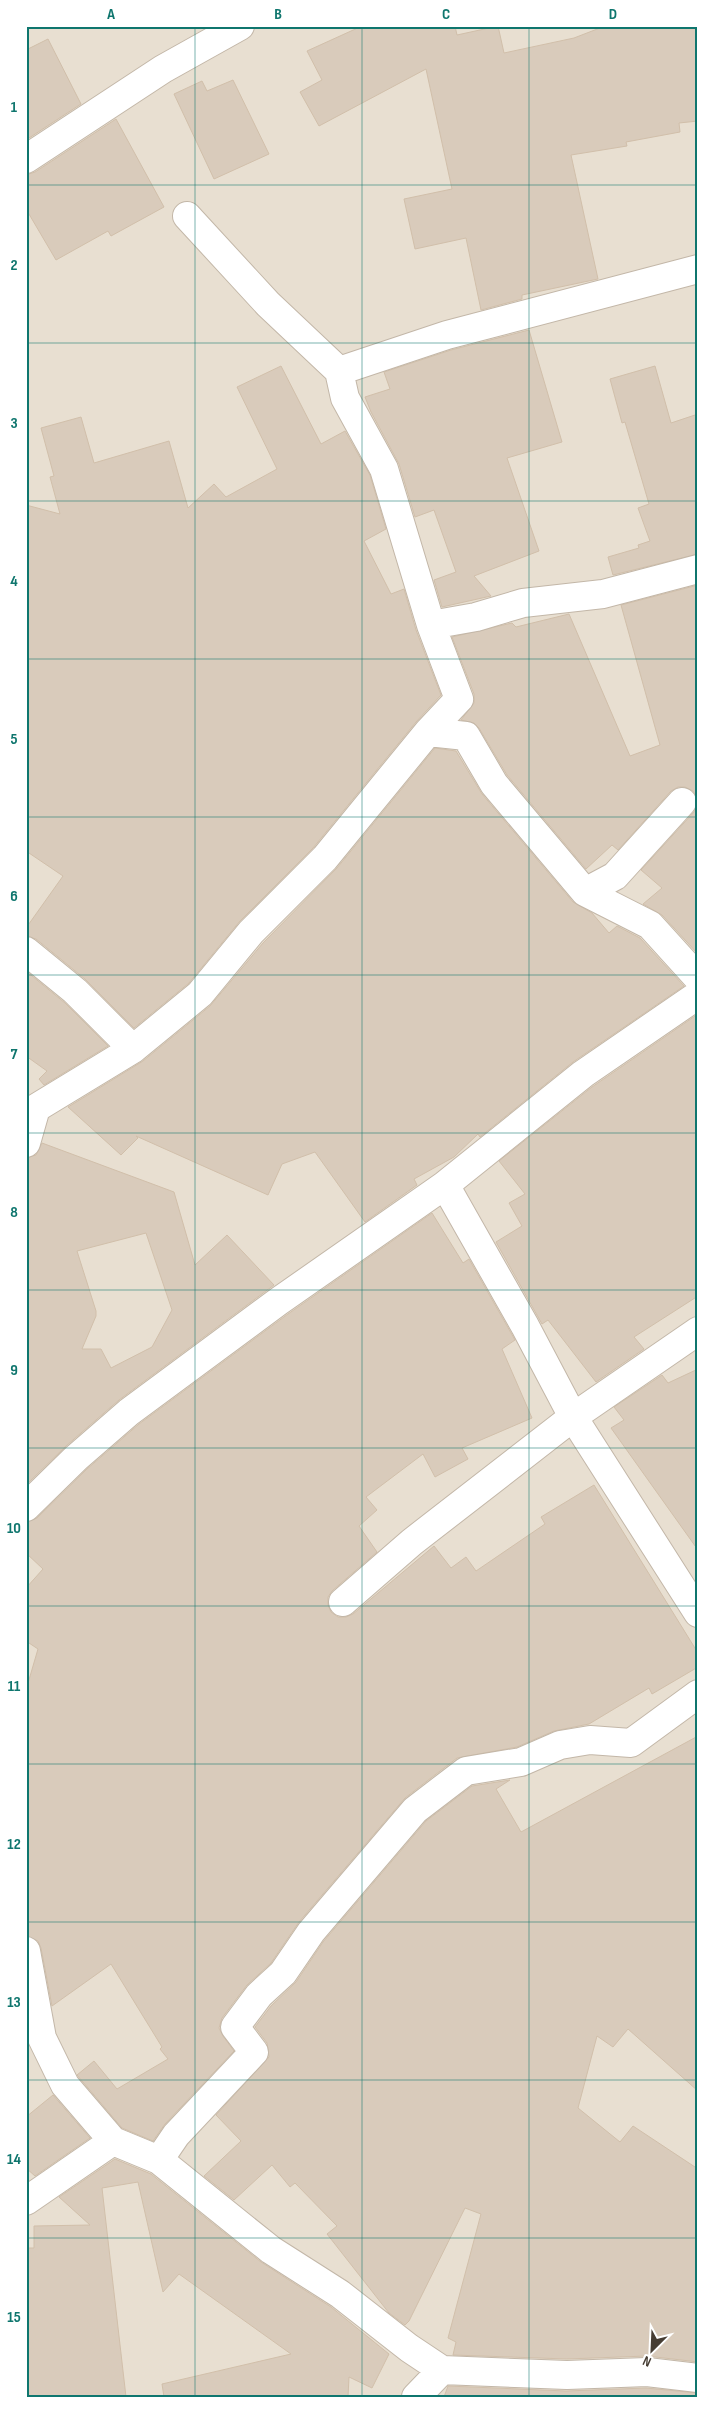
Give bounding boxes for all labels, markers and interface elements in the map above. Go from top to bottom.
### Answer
text: A [106,5,115,24]
text: B [274,5,282,24]
text: C [442,5,450,24]
text: D [609,5,617,24]
text: 1 [11,98,18,117]
text: 2 [10,256,18,275]
text: 3 [10,414,18,433]
text: 4 [10,572,18,591]
text: 5 [10,730,18,749]
text: 6 [10,887,18,906]
text: 7 [11,1045,18,1064]
text: 8 [10,1203,18,1222]
text: 9 [10,1361,18,1380]
text: 10 [7,1519,21,1538]
text: 11 [8,1677,21,1696]
text: 12 [7,1835,21,1854]
text: 13 [7,1993,21,2012]
text: 14 [7,2150,21,2169]
text: 15 [7,2308,21,2327]
north arrow [626,2326,676,2376]
text: N [640,2352,654,2371]

